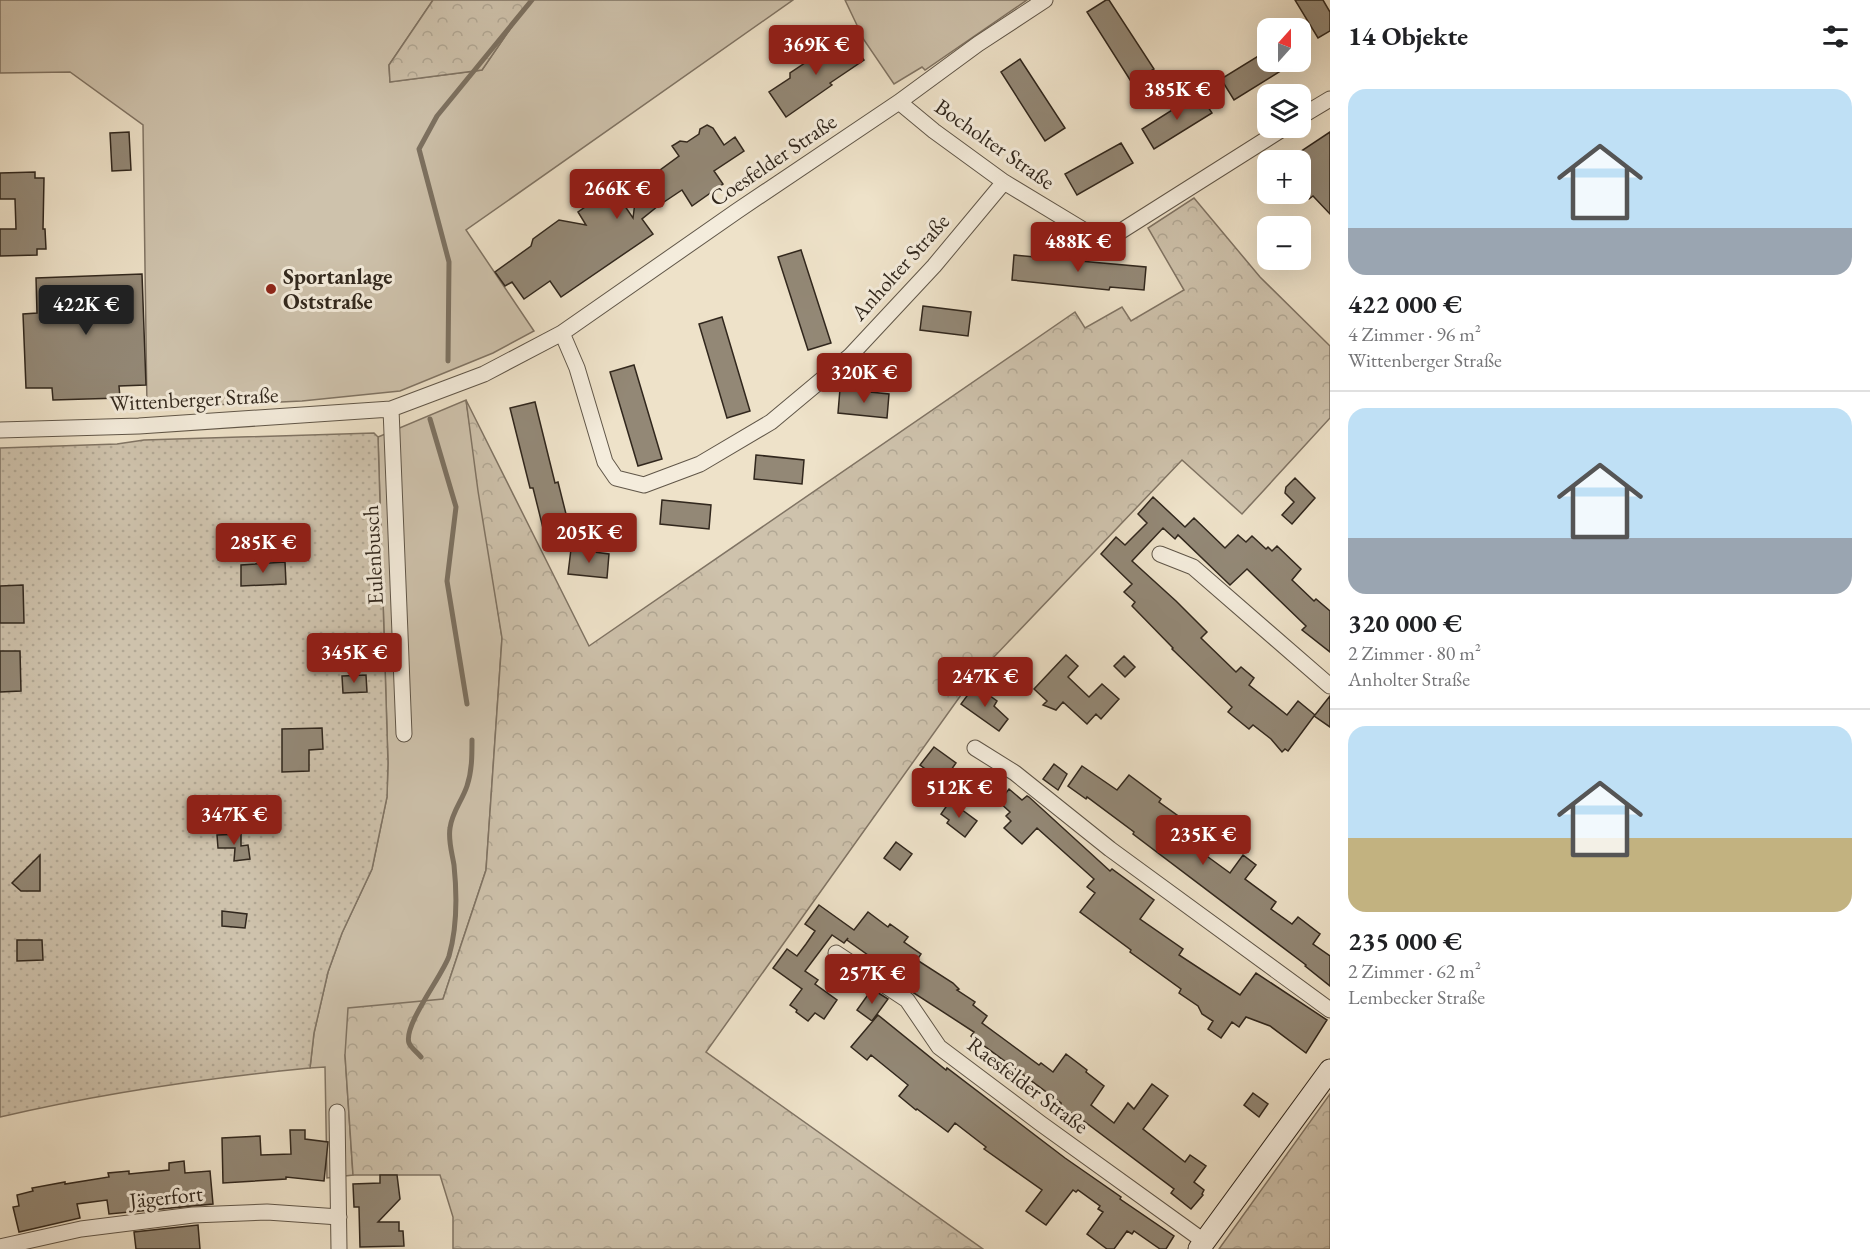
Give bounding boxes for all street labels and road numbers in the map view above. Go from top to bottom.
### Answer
street label: Bocholter Straße [929,92,1061,196]
street label: Coesfelder Straße [704,107,842,213]
street label: Anholter Straße [844,207,956,327]
street label: Wittenberger Straße [109,380,280,418]
street label: Eulenbusch [356,504,390,606]
street label: Raesfelder Straße [961,1030,1095,1140]
street label: Jägerfort [126,1179,204,1215]

